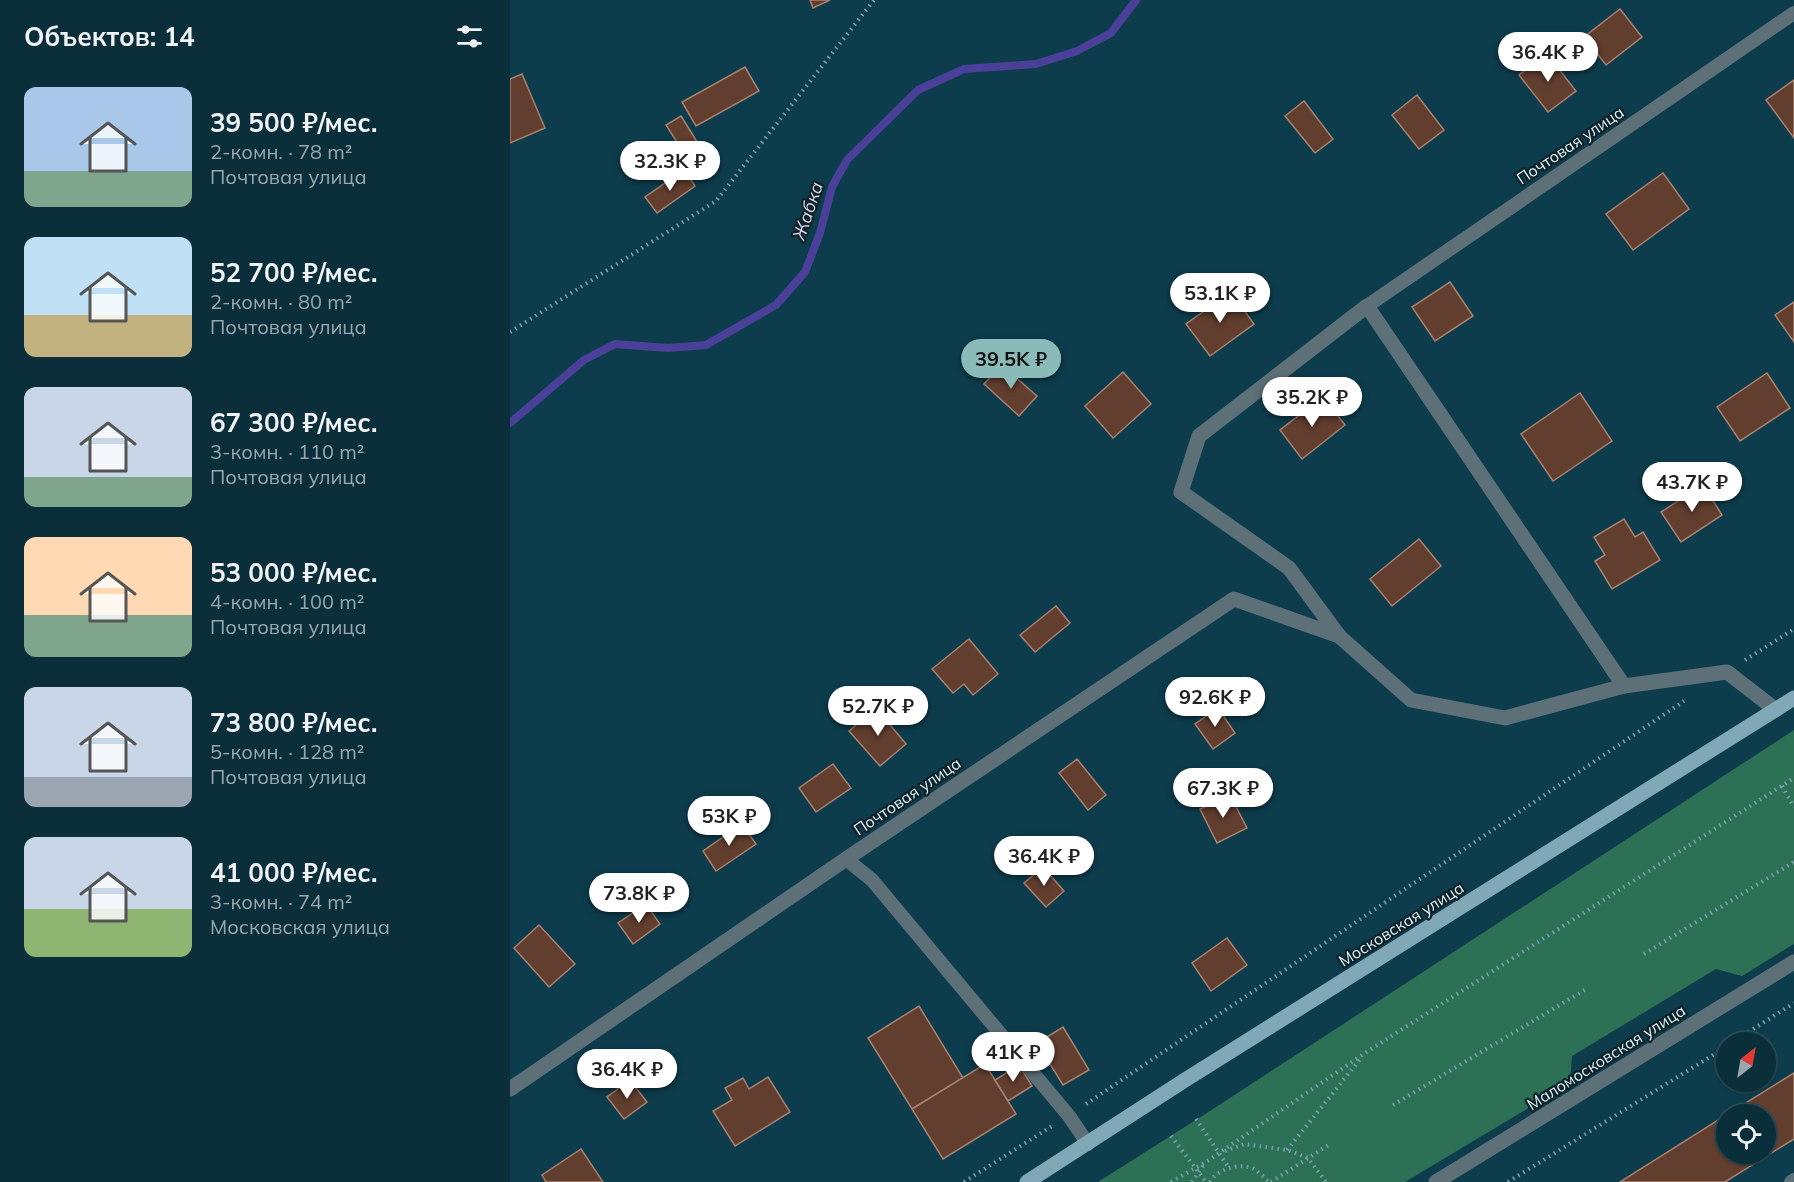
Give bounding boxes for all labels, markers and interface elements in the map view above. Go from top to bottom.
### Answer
text: Объектов: 14 [24,20,195,53]
icon: filters [453,20,486,53]
pin: 36.4K ₽ [1493,32,1603,83]
text: 36.4K ₽ [1512,39,1584,64]
street label: Почтовая улица [1512,102,1628,188]
text: 39 500 ₽/мес. [210,106,377,139]
icon: home [72,111,144,183]
text: 2-комн. · 78 m² [210,139,352,164]
pin: 32.3K ₽ [615,141,725,192]
text: 32.3K ₽ [634,148,706,173]
text: Почтовая улица [210,164,367,189]
water label: Жабка [787,179,828,244]
text: 52 700 ₽/мес. [210,256,377,289]
icon: home [72,261,144,333]
pin: 53.1K ₽ [1165,273,1275,324]
text: 53.1K ₽ [1184,280,1256,305]
text: 2-комн. · 80 m² [210,289,352,314]
text: Почтовая улица [210,314,367,339]
pin: 39.5K ₽ [956,339,1066,390]
text: 39.5K ₽ [975,346,1047,371]
pin: 35.2K ₽ [1257,377,1367,428]
text: 35.2K ₽ [1276,384,1348,409]
text: 67 300 ₽/мес. [210,406,377,439]
icon: home [72,411,144,483]
text: 3-комн. · 110 m² [210,439,364,464]
pin: 43.7K ₽ [1637,462,1747,513]
text: Почтовая улица [210,464,367,489]
text: 43.7K ₽ [1656,469,1728,494]
text: 53 000 ₽/мес. [210,556,377,589]
icon: home [72,561,144,633]
text: 4-комн. · 100 m² [210,589,364,614]
text: Почтовая улица [210,614,367,639]
pin: 92.6K ₽ [1160,677,1270,728]
text: 92.6K ₽ [1179,684,1251,709]
pin: 52.7K ₽ [823,686,933,737]
text: 52.7K ₽ [842,693,914,718]
text: 73 800 ₽/мес. [210,706,377,739]
icon: home [72,711,144,783]
text: 5-комн. · 128 m² [210,739,364,764]
street label: Почтовая улица [849,753,965,839]
text: Почтовая улица [210,764,367,789]
pin: 67.3K ₽ [1168,768,1278,819]
text: 67.3K ₽ [1187,775,1259,800]
pin: 53K ₽ [687,796,771,847]
text: 53K ₽ [702,803,756,828]
pin: 36.4K ₽ [989,836,1099,887]
text: 36.4K ₽ [1008,843,1080,868]
text: 41 000 ₽/мес. [210,856,377,889]
icon: home [72,861,144,933]
pin: 73.8K ₽ [584,873,694,924]
street label: Московская улица [1335,877,1467,971]
text: 73.8K ₽ [603,880,675,905]
text: 3-комн. · 74 m² [210,889,352,914]
text: Московская улица [210,914,390,939]
street label: Маломосковская улица [1523,1000,1689,1114]
pin: 41K ₽ [971,1032,1055,1083]
north arrow [1716,1032,1776,1092]
map controls [1716,1032,1776,1164]
text: 41K ₽ [986,1039,1040,1064]
pin: 36.4K ₽ [572,1049,682,1100]
text: 36.4K ₽ [591,1056,663,1081]
button: locate [1716,1104,1776,1164]

